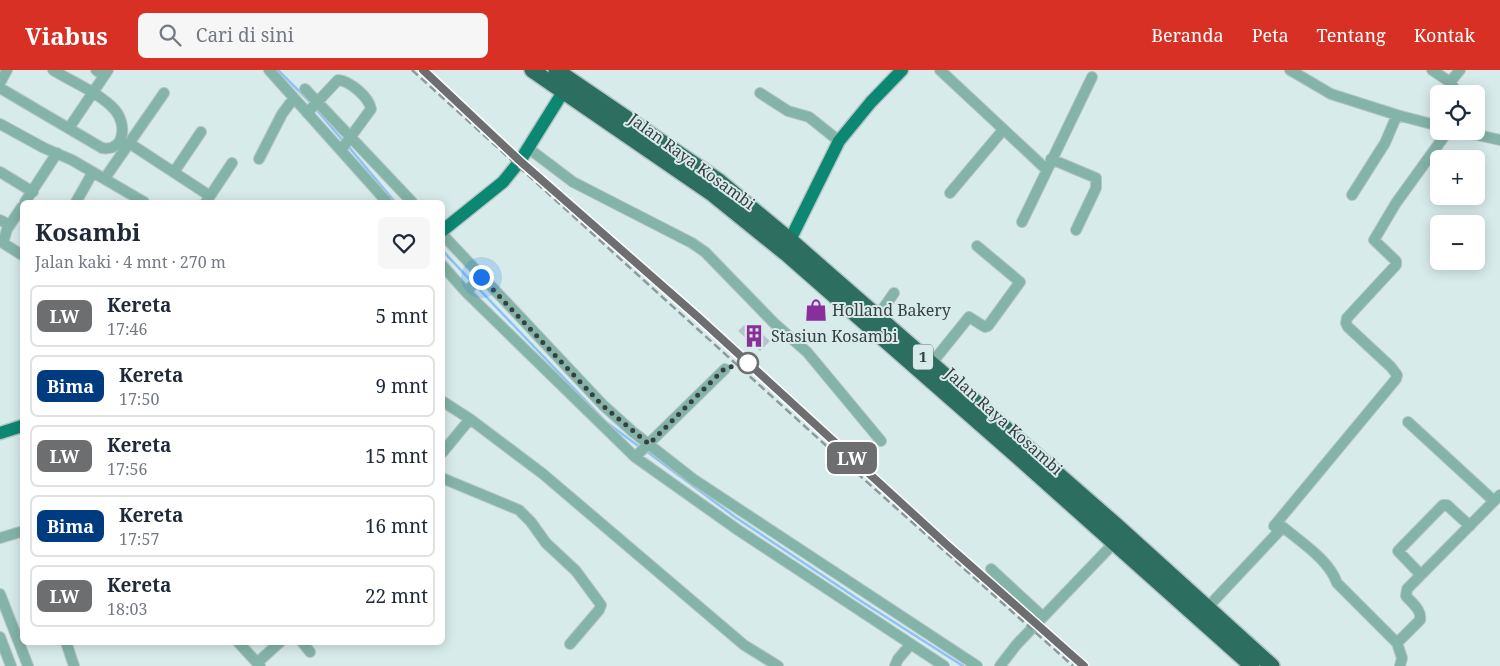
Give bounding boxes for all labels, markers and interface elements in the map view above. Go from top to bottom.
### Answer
search box [138,13,488,58]
text: Viabus [25,19,108,52]
icon: search [156,21,184,49]
text: Cari di sini [196,22,294,48]
text: Beranda [1151,23,1224,47]
text: Peta [1252,23,1289,47]
text: Tentang [1317,23,1386,47]
text: Kontak [1414,23,1475,47]
map controls [1430,85,1485,270]
button: locate [1430,85,1485,140]
street label: Jalan Raya Kosambi [624,107,760,214]
button: + [1430,150,1485,205]
text: Kosambi [35,215,141,248]
button: − [1430,215,1485,270]
button: heart [378,217,430,269]
text: Jalan kaki · 4 mnt · 270 m [35,251,226,273]
your location [469,265,494,290]
text: Kereta [107,292,171,318]
shop icon: Holland Bakery [803,297,829,323]
place label: Holland Bakery [832,299,952,321]
text: 5 mnt [376,303,428,329]
text: LW [49,304,80,328]
text: 17:46 [107,318,147,340]
building icon: Stasiun Kosambi [741,323,767,349]
place label: Stasiun Kosambi [771,325,898,347]
road number: 1 [913,344,933,370]
unlabelled marker [737,352,759,374]
text: Kereta [119,362,183,388]
street label: Jalan Raya Kosambi [940,362,1067,480]
text: 9 mnt [376,373,428,399]
text: Bima [47,374,94,398]
text: 17:50 [119,388,159,410]
text: Kereta [107,432,171,458]
line badge: LW [830,442,874,474]
text: 15 mnt [365,443,428,469]
text: LW [49,444,80,468]
text: LW [837,446,867,470]
text: 17:56 [107,458,147,480]
text: Kereta [119,502,183,528]
text: 16 mnt [365,513,428,539]
text: Bima [47,514,94,538]
text: 17:57 [119,528,159,550]
text: Kereta [107,572,171,598]
text: 22 mnt [365,583,428,609]
text: LW [49,584,80,608]
text: 18:03 [107,598,147,620]

